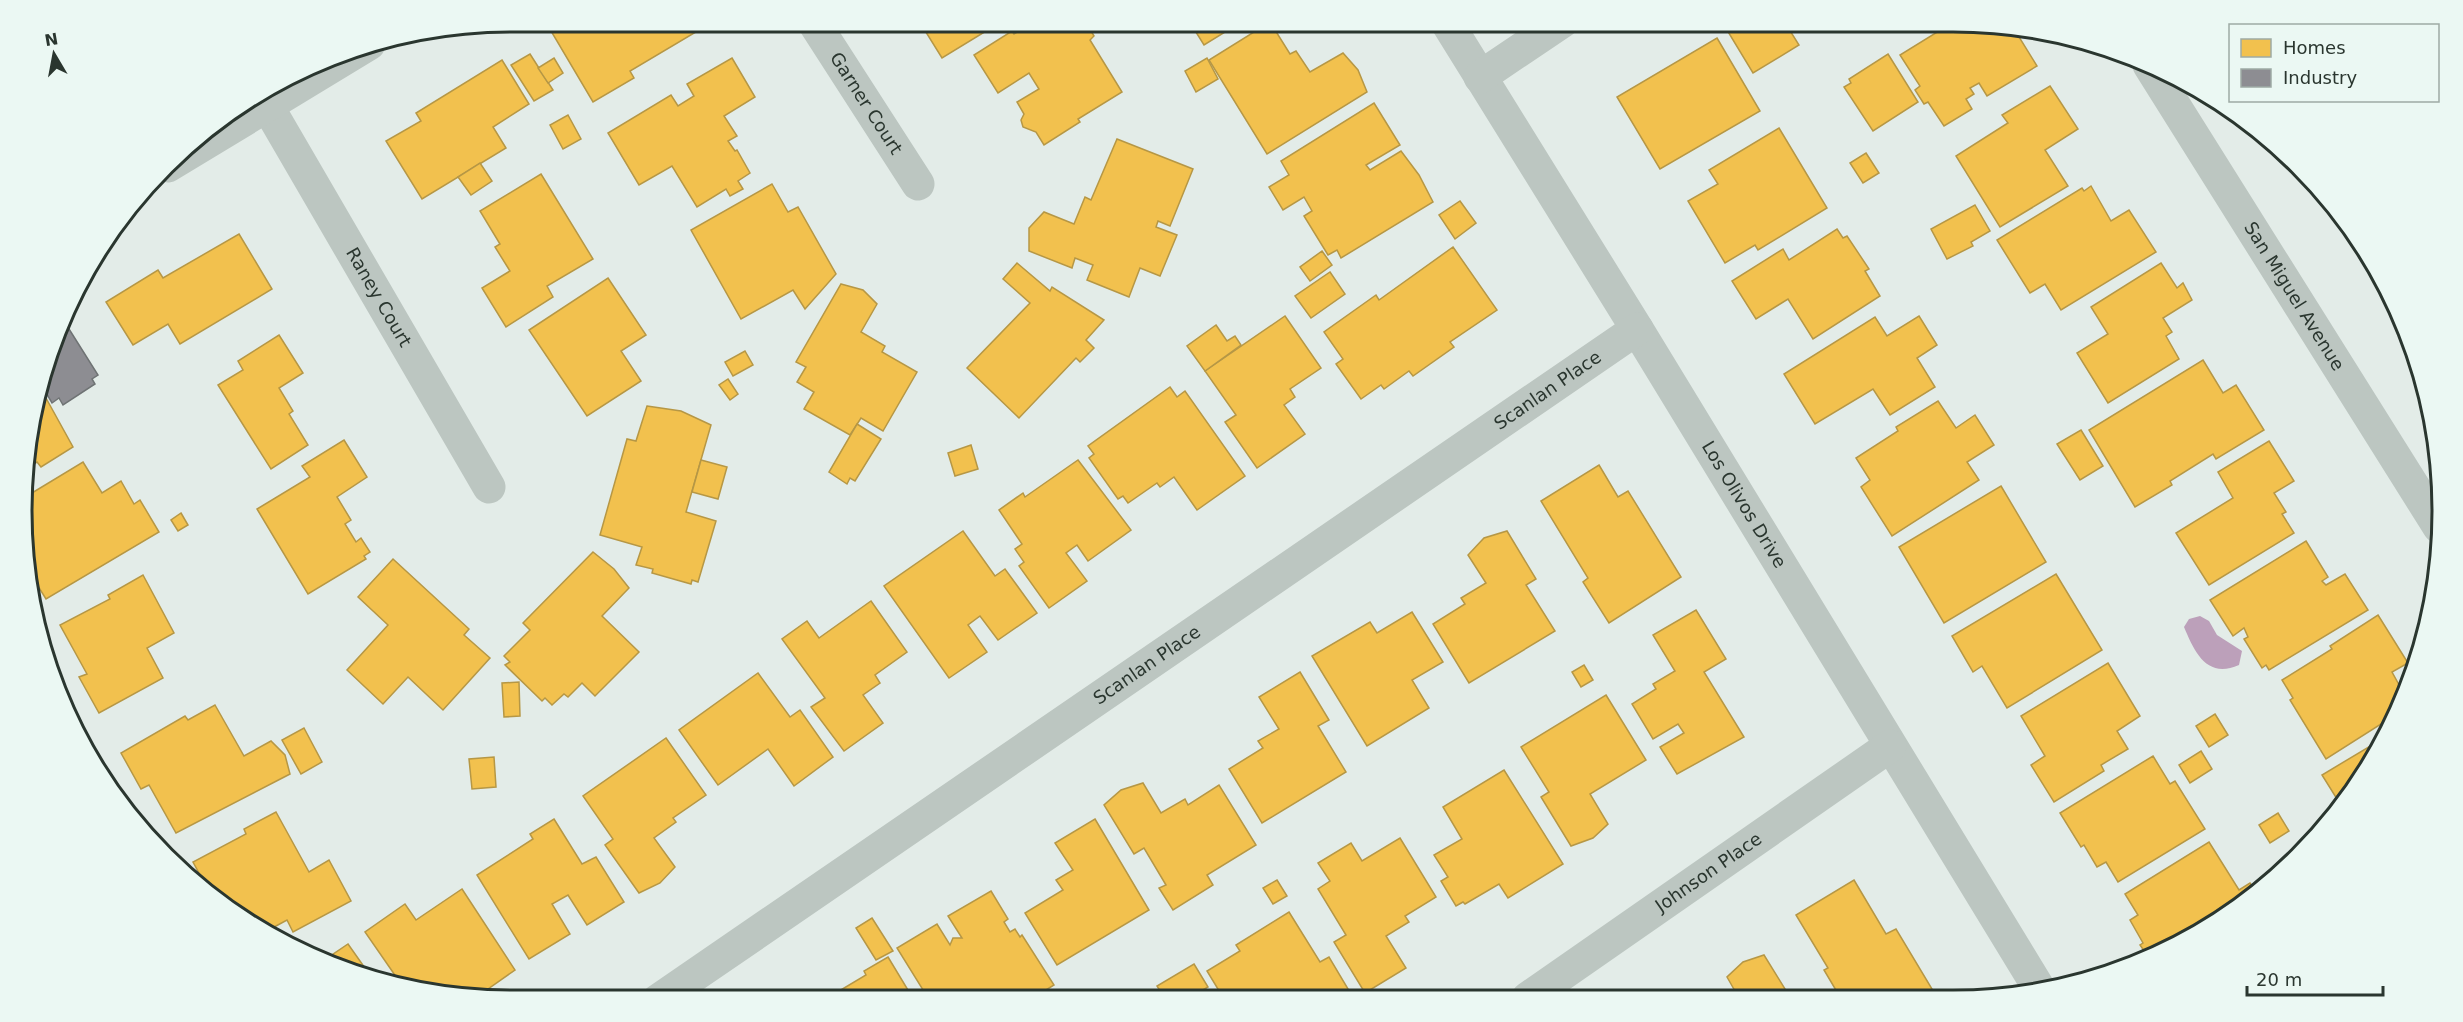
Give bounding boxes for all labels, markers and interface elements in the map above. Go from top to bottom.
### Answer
north arrow [24,24,84,84]
legend [2229,24,2439,102]
text: N [43,29,60,50]
text: Homes [2283,37,2346,58]
street label: Garner Court [826,48,907,158]
text: Industry [2283,67,2357,88]
street label: San Miguel Avenue [2240,218,2349,374]
street label: Raney Court [342,243,416,350]
street label: Scanlan Place [1490,346,1605,434]
street label: Los Olivos Drive [1698,437,1791,572]
street label: Scanlan Place [1089,621,1204,709]
street label: Johnson Place [1650,828,1765,917]
scale bar [2247,959,2384,997]
text: 20 m [2256,969,2302,990]

